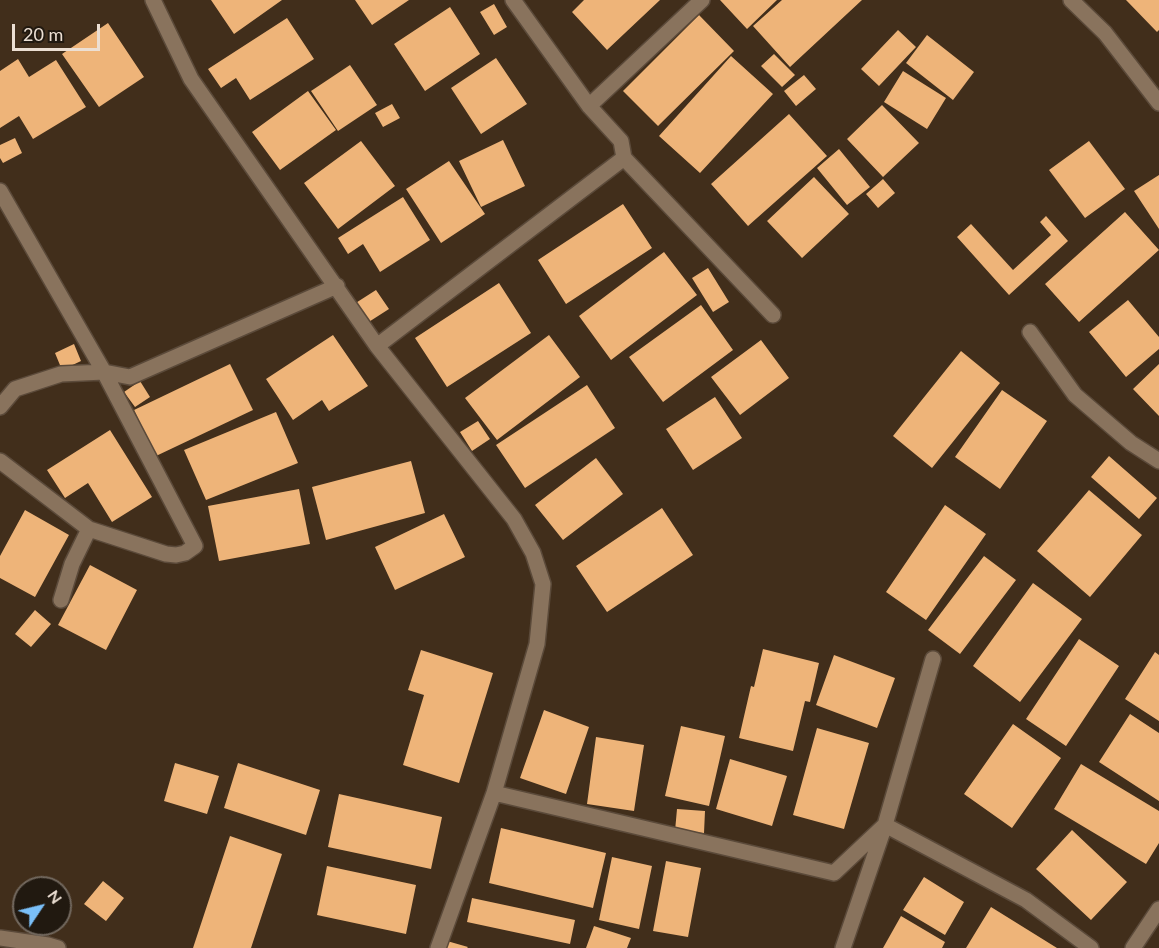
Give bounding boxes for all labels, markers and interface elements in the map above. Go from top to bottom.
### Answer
scale bar [15,12,104,50]
text: 20 m [23,23,63,45]
north arrow [12,876,72,936]
text: N [44,886,67,907]

